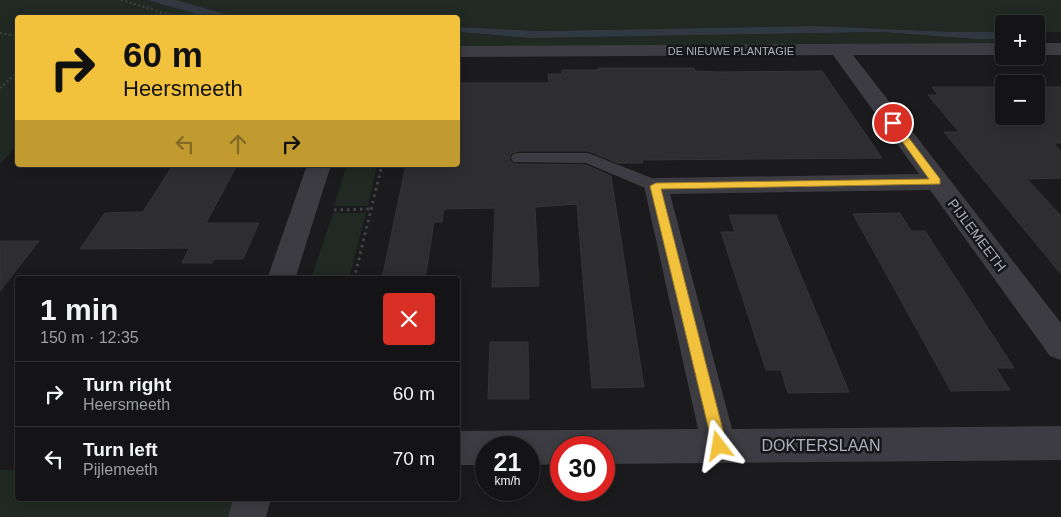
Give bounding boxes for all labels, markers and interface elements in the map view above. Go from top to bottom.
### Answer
map controls [995,15,1045,125]
button: + [995,15,1045,65]
icon: right [40,35,105,100]
text: 60 m [123,35,203,74]
street label: DE NIEUWE PLANTAGIE [668,45,794,57]
button: − [995,75,1045,125]
text: Heersmeeth [123,76,243,101]
pin [872,102,914,144]
icon: arrive [879,109,907,137]
icon: left [171,130,199,158]
icon: ahead [224,130,252,158]
icon: right [277,130,305,158]
street label: PIJLEMEETH [945,196,1009,274]
text: 1 min [40,293,118,326]
button: close [383,293,435,345]
text: 150 m · 12:35 [40,329,139,346]
text: Turn right [83,374,171,395]
icon: right [40,380,68,408]
text: 60 m [393,383,435,404]
text: Heersmeeth [83,396,170,413]
position arrow [692,419,744,471]
speed limit sign: 30 [550,436,615,501]
street label: DOKTERSLAAN [761,437,881,454]
text: Turn left [83,439,158,460]
icon: left [40,445,68,473]
text: 70 m [393,448,435,469]
text: 21 [494,448,521,476]
text: Pijlemeeth [83,461,158,478]
text: km/h [494,474,521,488]

